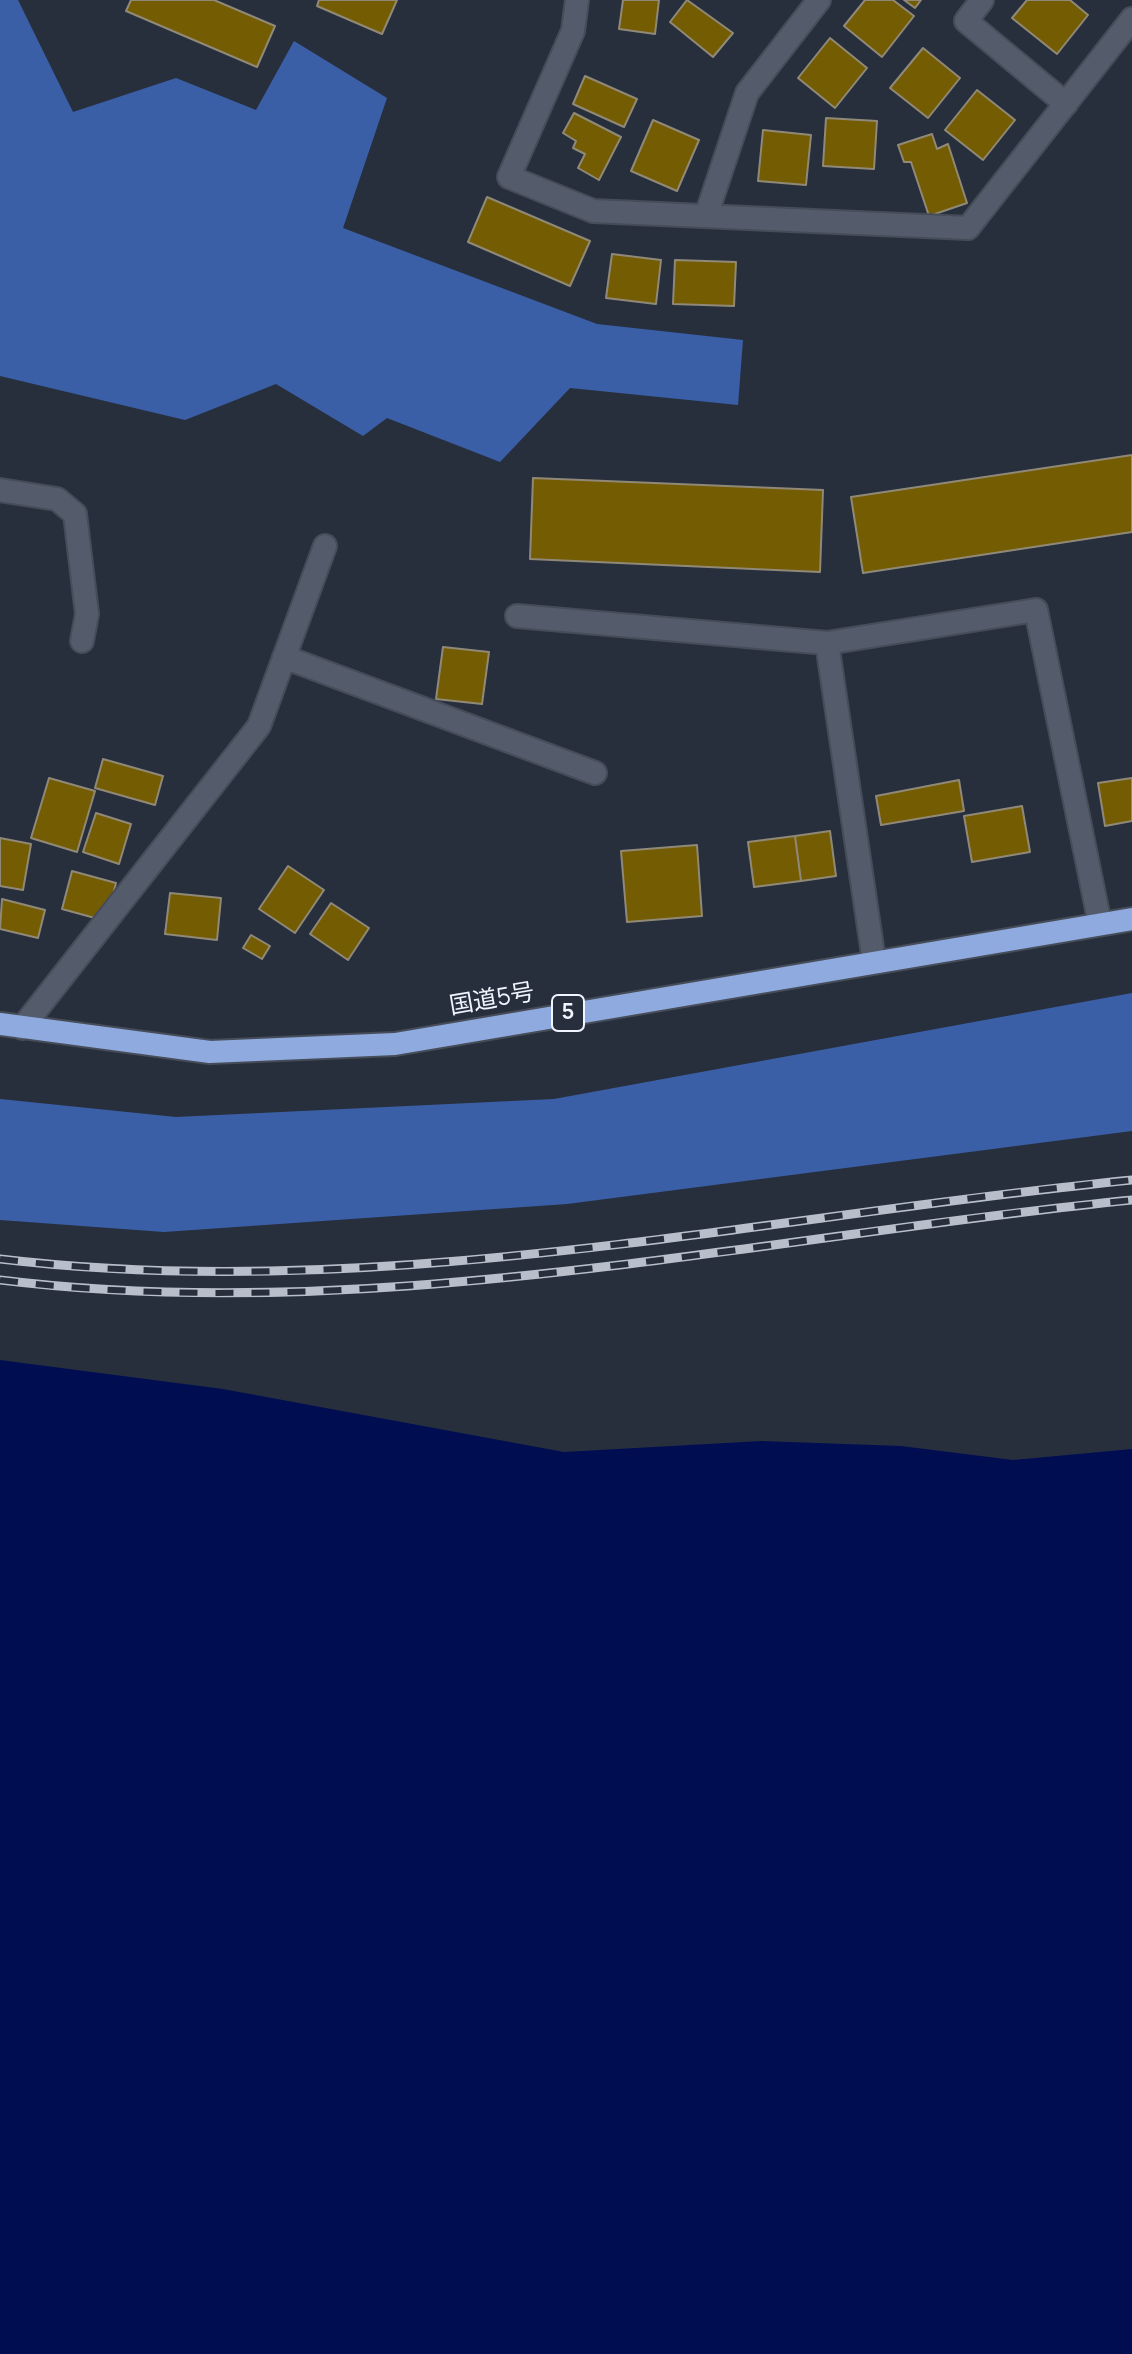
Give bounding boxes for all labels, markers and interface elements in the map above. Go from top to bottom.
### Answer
street label: 国道5号 [447,978,537,1022]
road number: 5 [552,995,584,1031]

